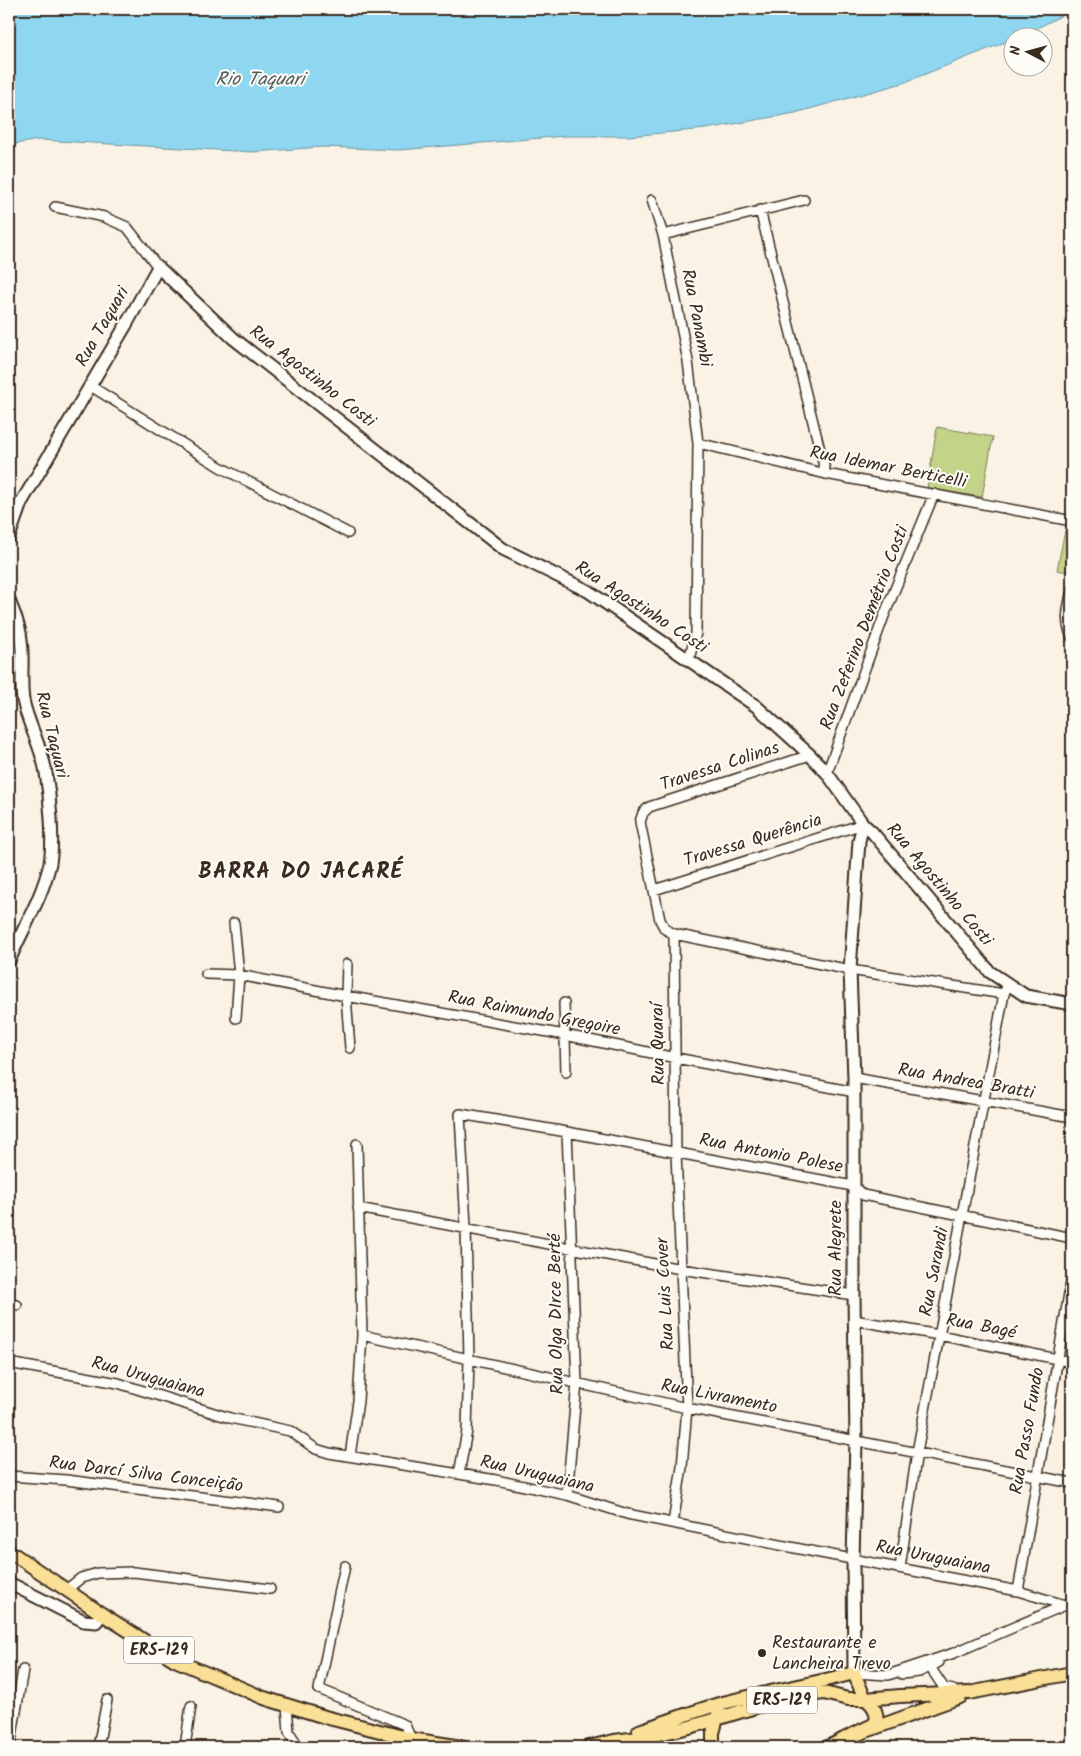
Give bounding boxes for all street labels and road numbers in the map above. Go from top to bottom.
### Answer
street label: Rua Panambi [672,267,720,370]
street label: Rua Taquari [68,281,138,373]
street label: Rua Agostinho Costi [242,318,382,436]
street label: Rua Idemar Berticelli [807,439,970,498]
street label: Rua Zeferino Demétrio Costi [813,521,918,734]
street label: Rua Agostinho Costi [569,554,714,662]
street label: Rua Taquari [26,688,76,782]
street label: Travessa Colinas [657,734,784,800]
street label: Travessa Querência [680,806,826,876]
street label: Rua Agostinho Costi [878,817,1000,954]
street label: Rua Raimundo Gregoire [445,983,623,1045]
street label: Rua Quaraí [644,1000,674,1085]
street label: Rua Andrea Bratti [895,1056,1037,1108]
street label: Rua Antonio Polese [697,1126,845,1182]
street label: Rua Alegrete [822,1200,851,1296]
street label: Rua Sarandi [912,1224,958,1319]
street label: Rua Olga DIrce Berté [541,1232,573,1395]
street label: Rua Luis Cover [649,1236,683,1351]
street label: Rua Bagé [943,1306,1020,1348]
street label: Rua Uruguaiana [88,1349,208,1407]
street label: Rua Passo Fundo [1003,1365,1053,1497]
street label: Rua Livramento [658,1371,780,1423]
street label: Rua Uruguaiana [477,1448,597,1502]
street label: Rua Darcí Silva Conceição [47,1449,245,1501]
street label: Rua Uruguaiana [873,1533,993,1583]
road number: ERS-129 [124,1636,194,1664]
road number: ERS-129 [747,1686,817,1714]

